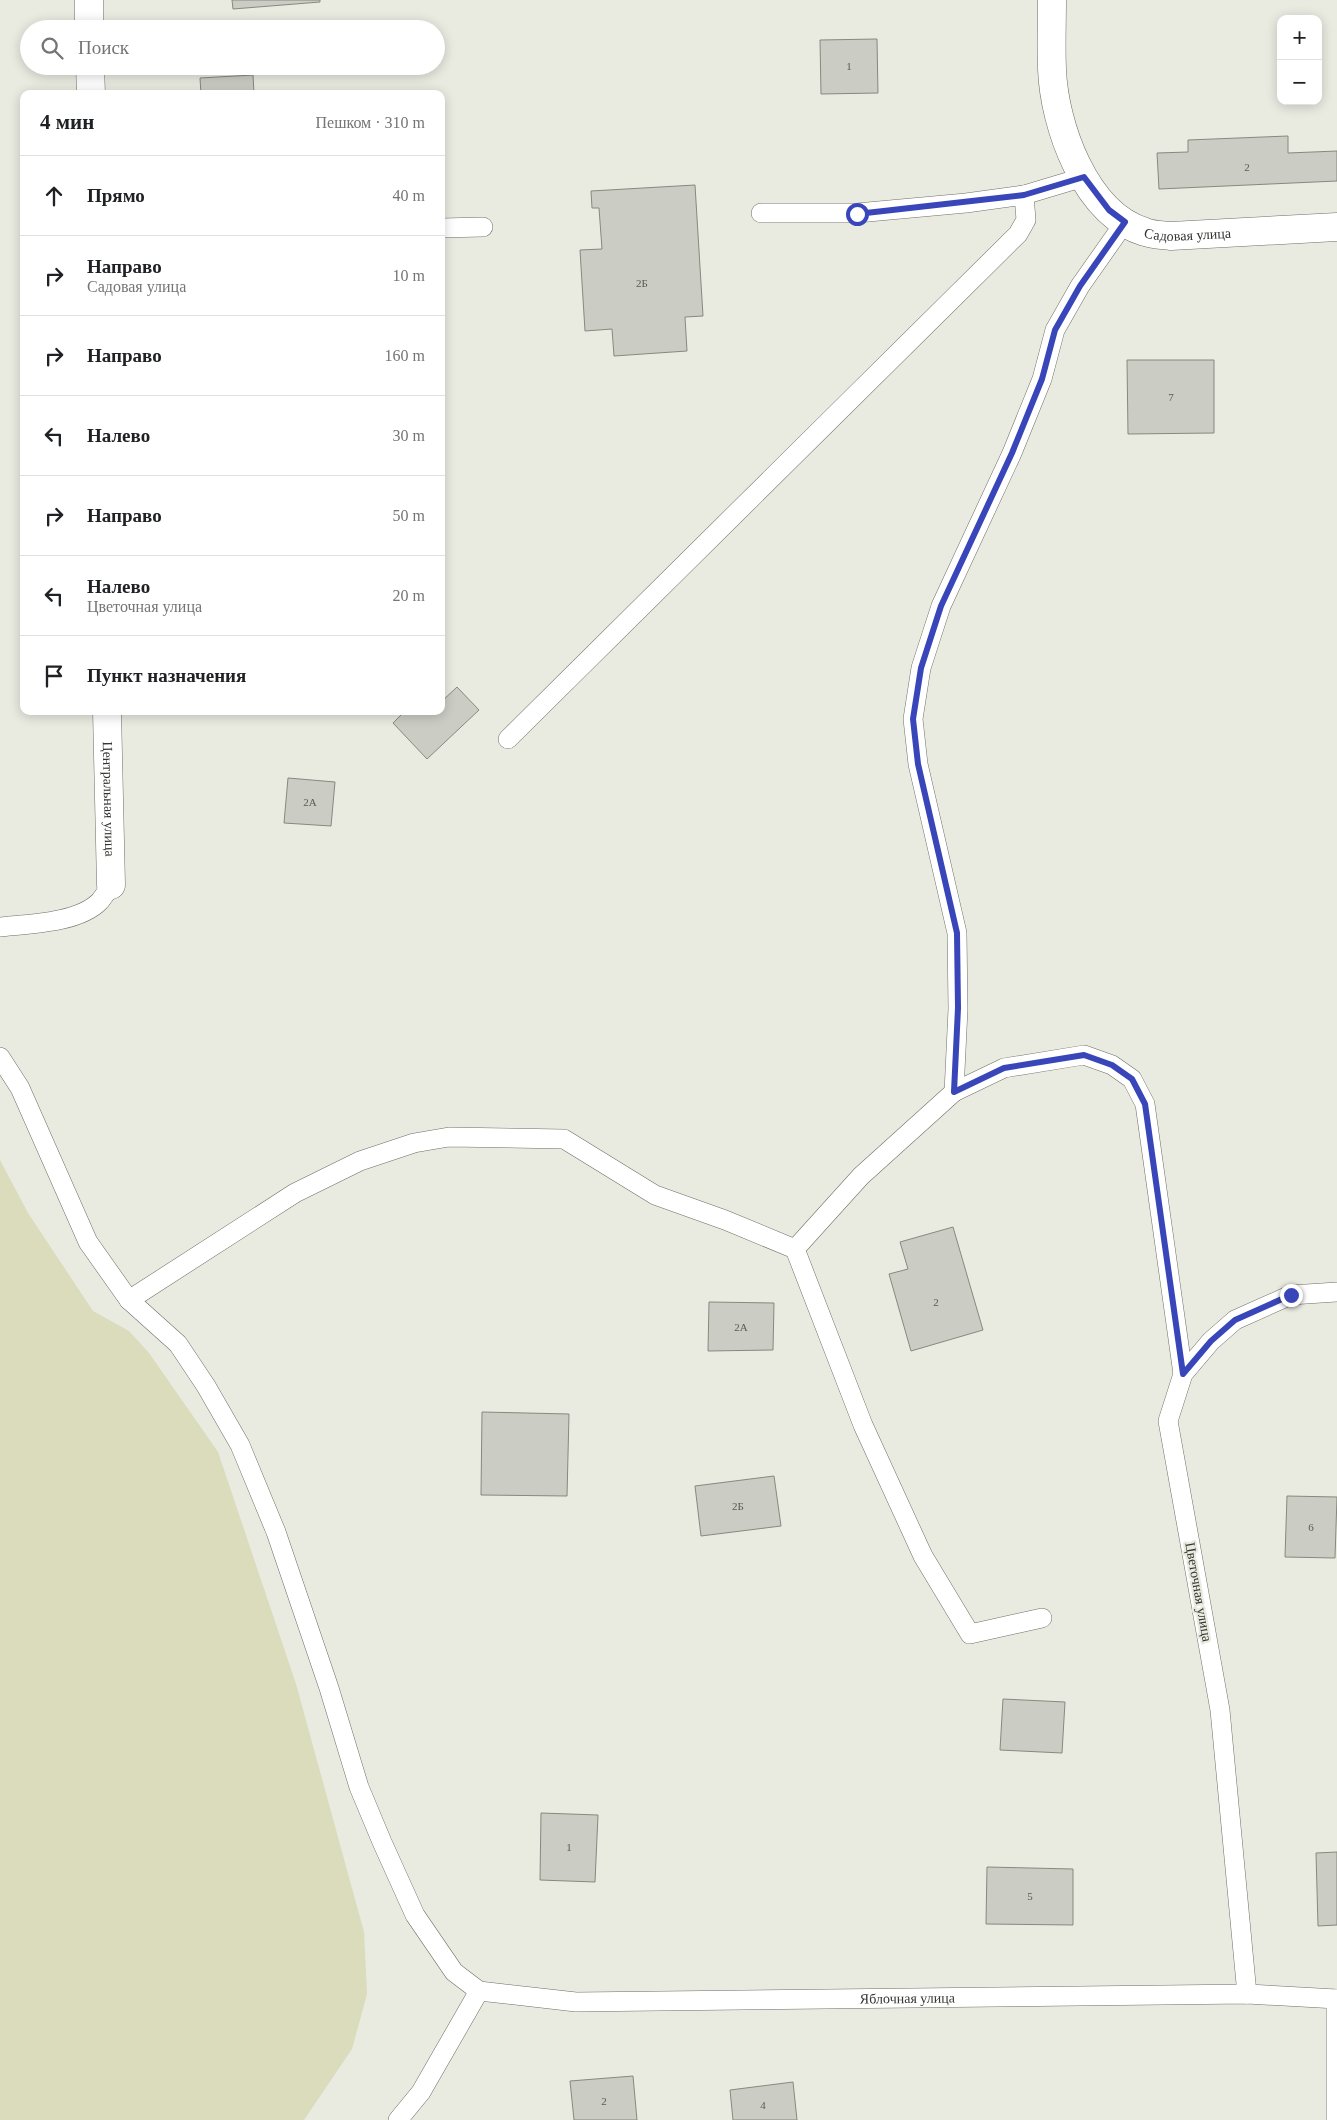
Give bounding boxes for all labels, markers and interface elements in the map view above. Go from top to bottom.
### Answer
map controls [1277,15,1322,105]
button: + [1277,15,1322,60]
search box [20,20,445,75]
icon: search [38,34,66,62]
text: Поиск [78,37,129,58]
house number: 1 [846,60,852,72]
button: − [1277,60,1322,105]
text: 4 мин [40,110,94,134]
text: Пешком · 310 m [315,114,425,131]
house number: 2 [1244,161,1250,173]
icon: ahead [40,182,68,210]
text: Прямо [87,185,145,206]
text: 40 m [393,187,425,204]
route start [846,203,869,226]
street label: Садовая улица [1143,225,1232,244]
text: Направо [87,256,162,277]
icon: right [40,262,68,290]
text: 10 m [393,267,425,284]
house number: 2Б [636,277,648,289]
text: Садовая улица [87,278,186,295]
icon: right [40,342,68,370]
text: Направо [87,345,162,366]
text: 160 m [385,347,425,364]
house number: 7 [1168,391,1174,403]
icon: left [40,422,68,450]
text: Налево [87,425,150,446]
text: 30 m [393,427,425,444]
icon: right [40,502,68,530]
text: Направо [87,505,162,526]
text: 50 m [393,507,425,524]
text: Налево [87,576,150,597]
icon: left [40,582,68,610]
text: 20 m [393,587,425,604]
text: Цветочная улица [87,598,202,615]
icon: arrive [40,662,68,690]
text: Пункт назначения [87,665,246,686]
street label: Центральная улица [100,741,117,858]
house number: 2А [303,796,317,808]
route end [1280,1284,1303,1307]
house number: 2 [933,1296,939,1308]
house number: 2А [734,1321,748,1333]
house number: 2Б [732,1500,744,1512]
house number: 6 [1308,1521,1314,1533]
street label: Цветочная улица [1182,1541,1215,1644]
house number: 1 [566,1841,572,1853]
house number: 5 [1027,1890,1033,1902]
street label: Яблочная улица [860,1990,956,2007]
house number: 2 [601,2095,607,2107]
house number: 4 [760,2099,766,2111]

